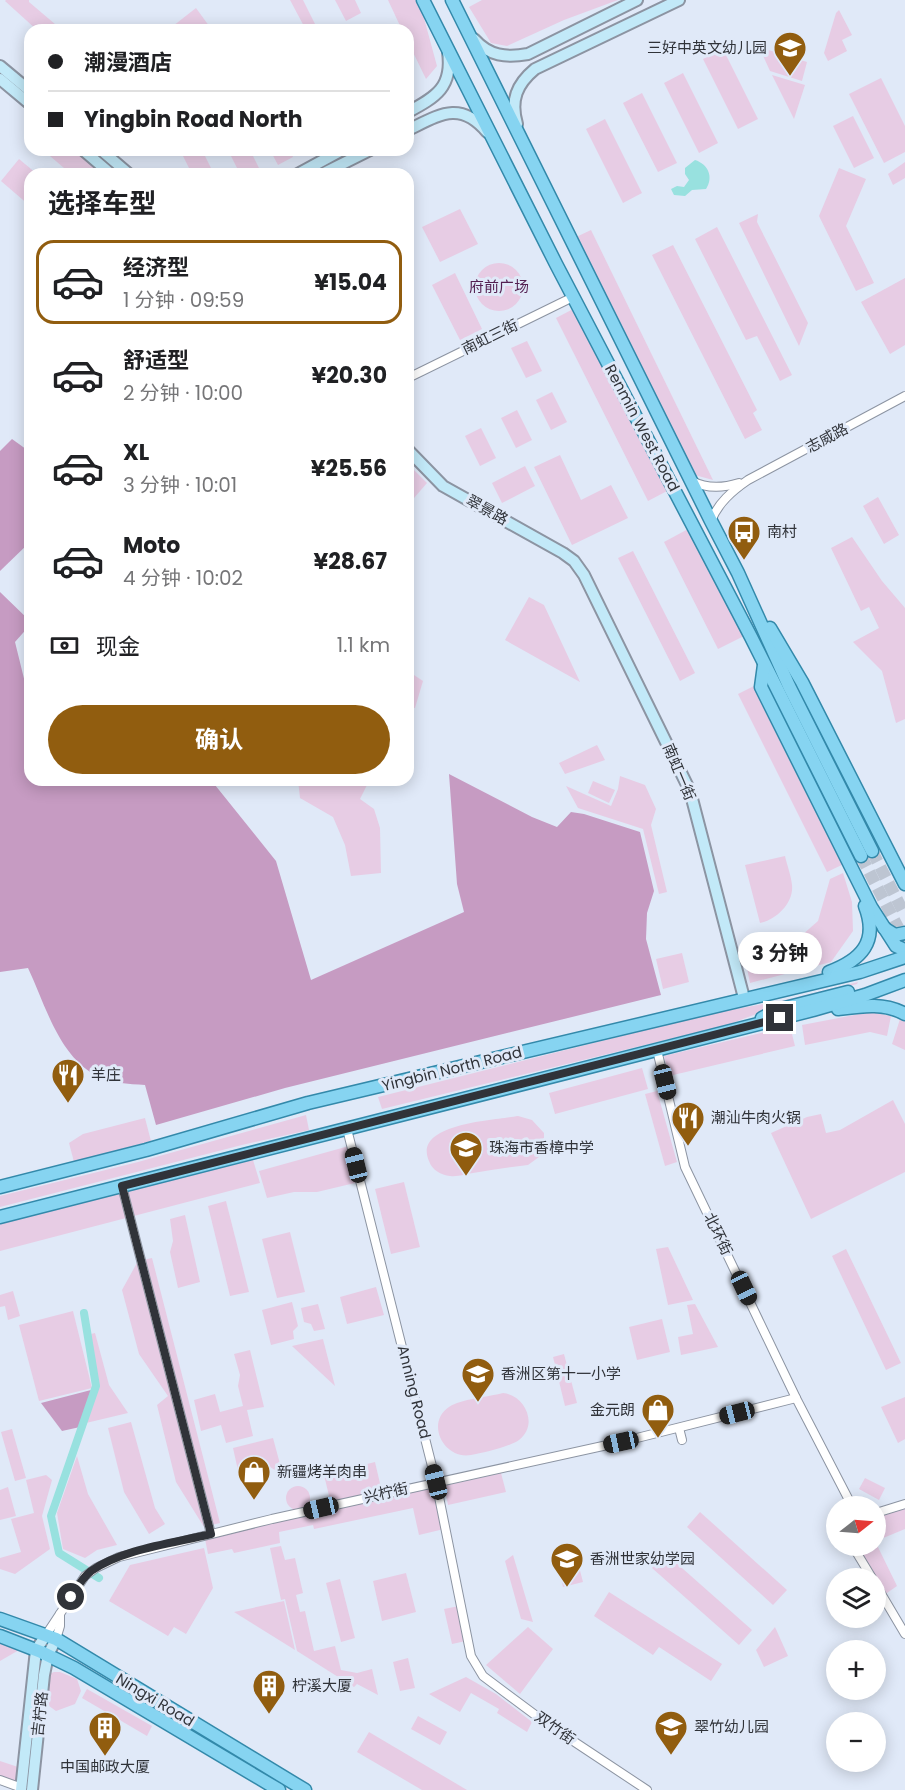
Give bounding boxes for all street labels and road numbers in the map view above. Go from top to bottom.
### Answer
street label: 南虹三街 [458,314,521,359]
street label: Renmin West Road [600,361,685,495]
street label: 志威路 [802,418,852,457]
street label: 翠景路 [462,489,512,530]
street label: 南虹一街 [658,740,701,804]
street label: Yingbin North Road [380,1041,524,1096]
street label: 北环街 [699,1209,738,1259]
street label: Anning Road [393,1343,436,1441]
street label: 兴柠街 [362,1477,410,1508]
street label: Ningxi Road [112,1668,198,1731]
street label: 吉柠路 [27,1690,52,1737]
street label: 双竹街 [531,1706,580,1749]

